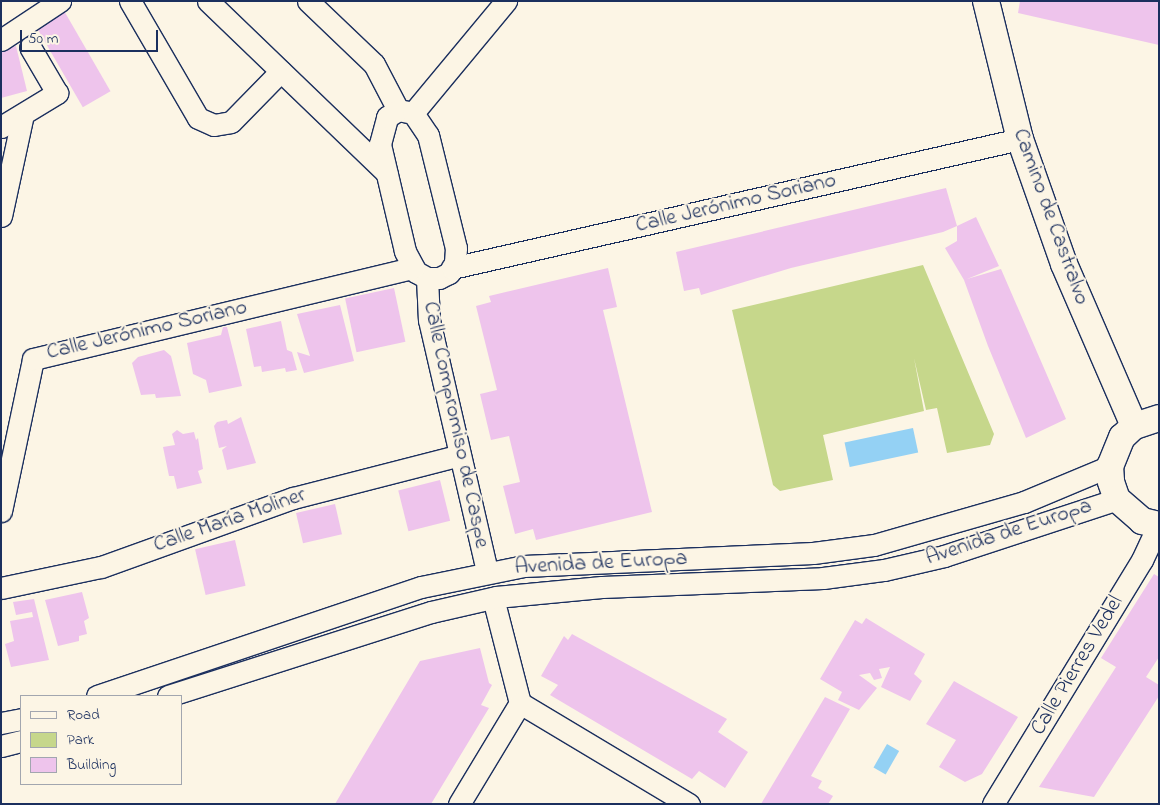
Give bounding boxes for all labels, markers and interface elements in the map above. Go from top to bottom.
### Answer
scale bar [22,20,160,52]
text: 50 m [28,28,58,50]
street label: Camino de Castralvo [1006,125,1094,309]
street label: Calle Jerónimo Soriano [633,168,839,240]
street label: Calle Jerónimo Soriano [44,295,250,367]
street label: Calle Compromiso de Caspe [416,299,494,551]
street label: Calle María Moliner [150,483,310,559]
street label: Avenida de Europa [923,494,1095,572]
street label: Avenida de Europa [514,546,688,582]
street label: Calle Pierres Vedel [1026,591,1130,741]
legend [20,695,182,785]
text: Road [67,704,100,726]
text: Park [67,729,94,751]
text: Building [67,754,116,776]

